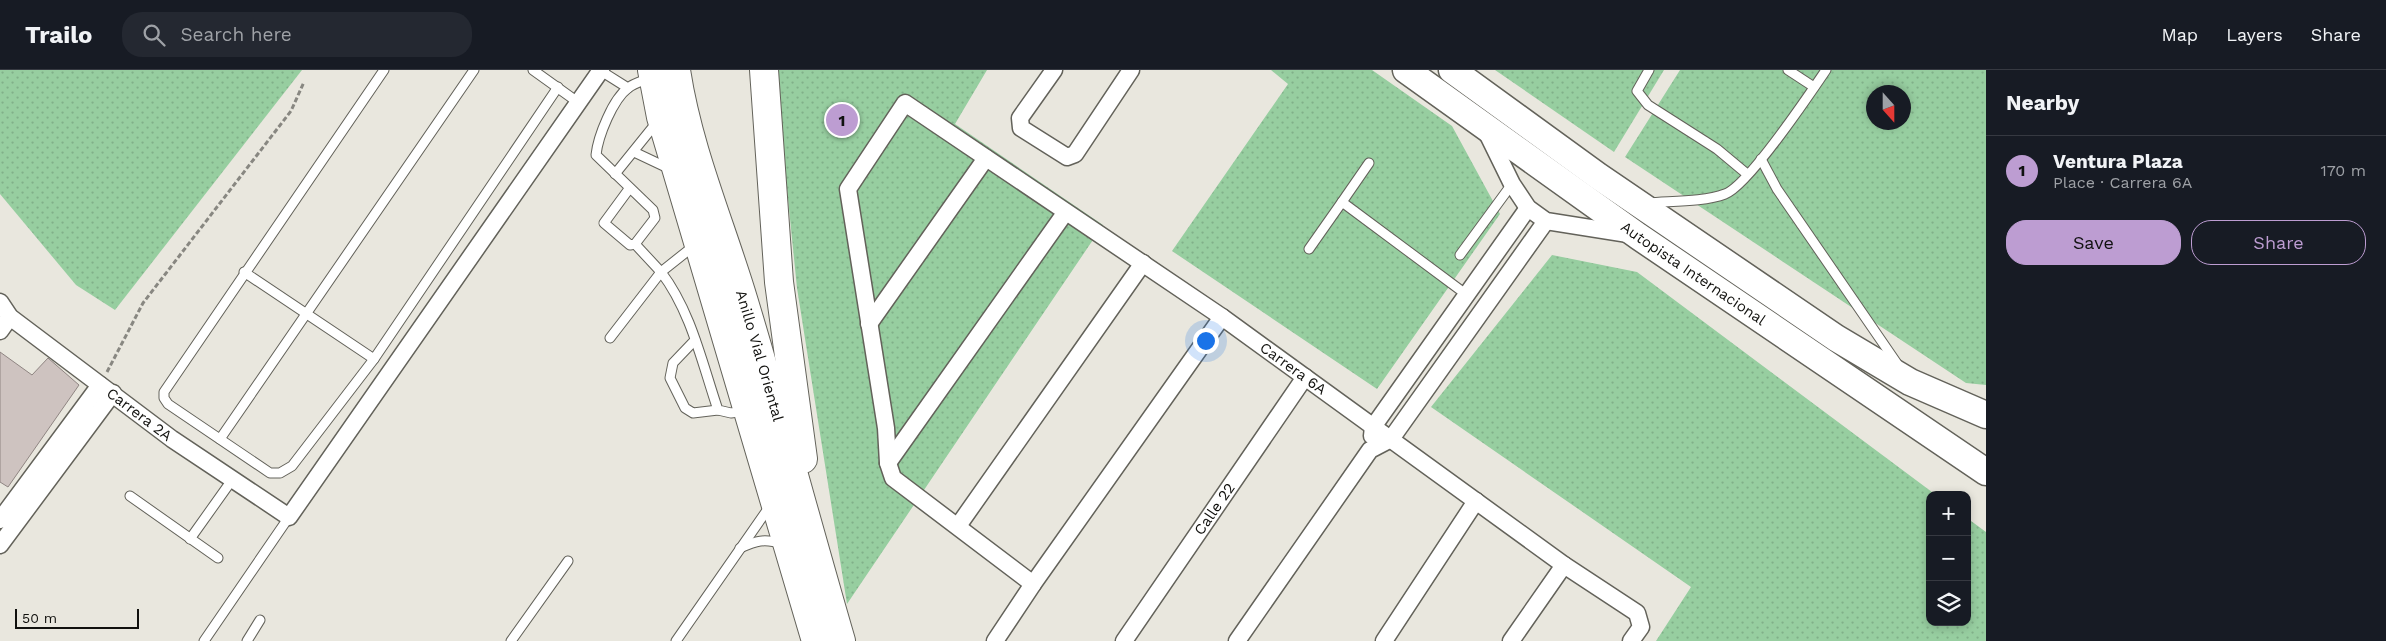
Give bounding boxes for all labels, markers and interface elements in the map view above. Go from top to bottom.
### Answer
search box [122,12,472,57]
text: Trailo [25,21,92,49]
icon: search [140,21,168,49]
text: Search here [180,23,292,46]
text: Map [2161,24,2198,45]
text: Layers [2226,24,2283,45]
text: Share [2311,24,2361,45]
north arrow [1866,85,1911,130]
text: Nearby [2006,90,2079,115]
pin: 1 [826,101,858,139]
text: Ventura Plaza [2053,150,2183,173]
text: 1 [2019,161,2025,180]
text: 170 m [2320,161,2366,180]
text: Place · Carrera 6A [2053,173,2192,192]
street label: Autopista Internacional [1617,218,1770,329]
button: Save [2006,220,2181,265]
button: Share [2191,220,2366,265]
street label: Anillo Vial Oriental [732,288,787,424]
your location [1193,328,1219,354]
street label: Carrera 6A [1256,338,1330,399]
street label: Carrera 2A [103,384,176,445]
street label: Calle 22 [1190,480,1239,539]
map controls [1926,491,1971,626]
button: + [1926,491,1971,536]
button: − [1926,536,1971,581]
button: layers [1926,581,1971,626]
scale bar [15,606,139,629]
text: 50 m [22,610,57,626]

